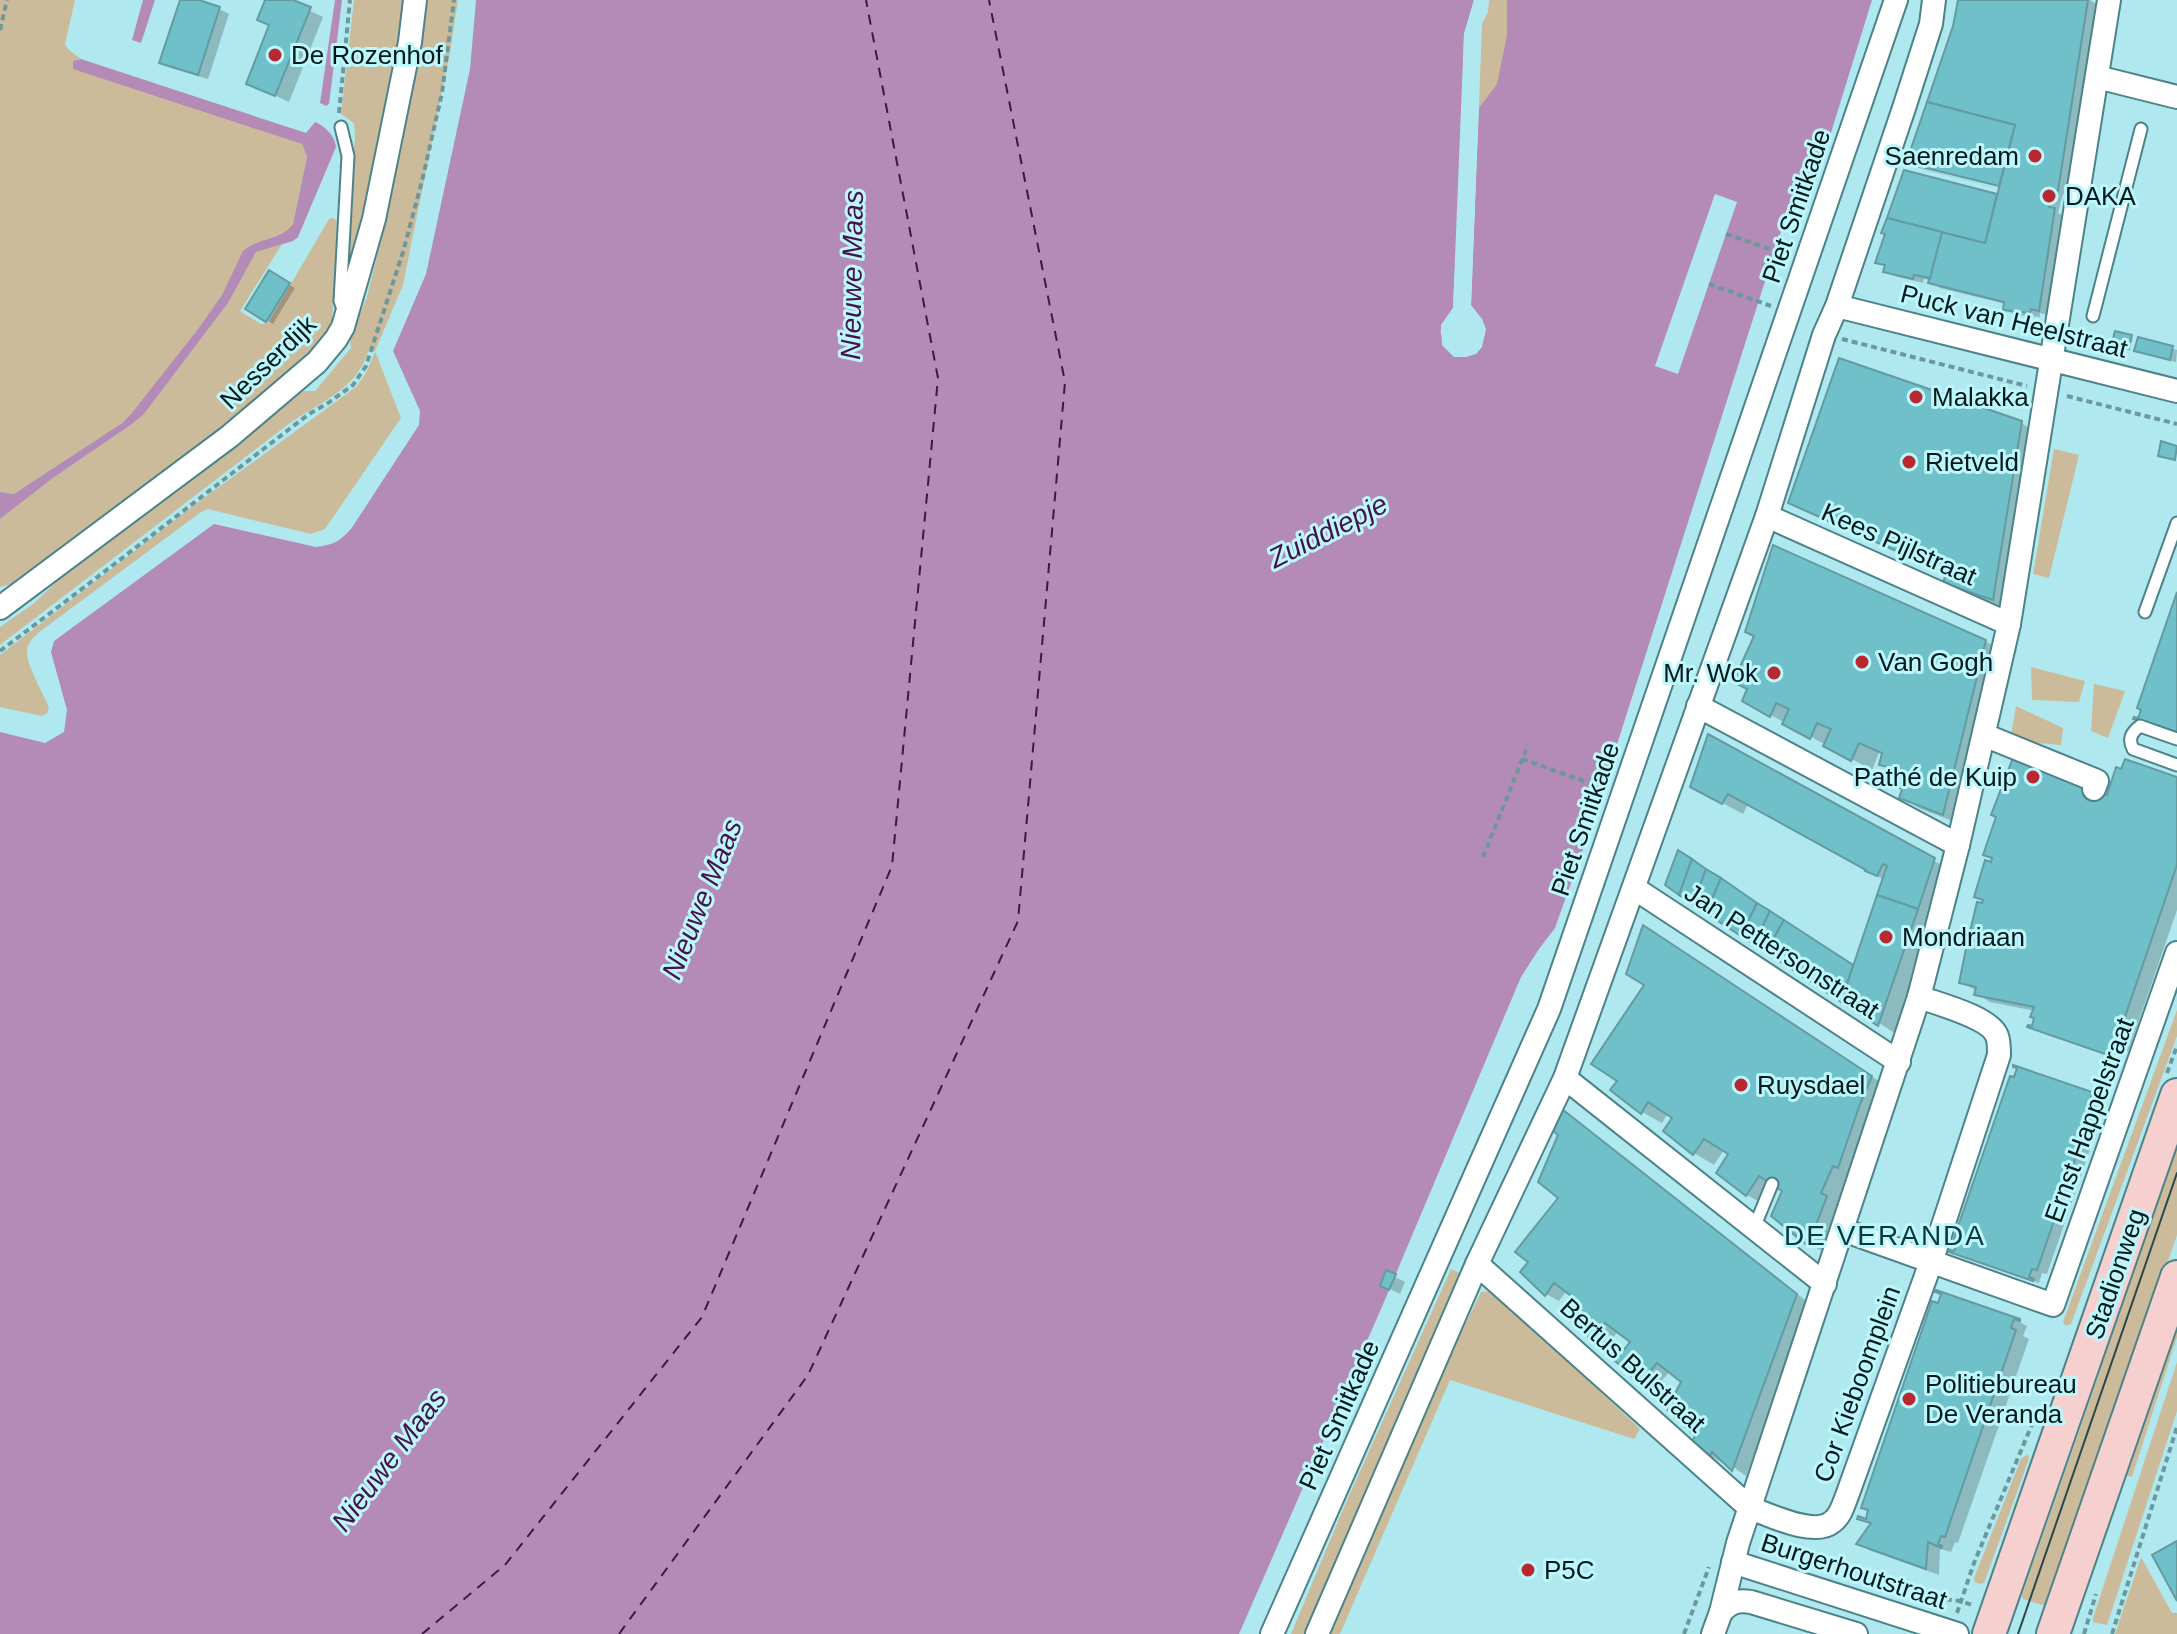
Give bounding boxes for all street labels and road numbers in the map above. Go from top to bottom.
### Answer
street label: Piet Smitkade [1756,125,1836,287]
street label: Puck van Heelstraat [1897,278,2131,364]
street label: Nesserdijk [214,308,323,415]
street label: Kees Pijlstraat [1817,496,1982,592]
street label: Piet Smitkade [1545,738,1625,900]
street label: Jan Pettersonstraat [1679,877,1885,1025]
street label: Ernst Happelstraat [2038,1013,2140,1226]
street label: Stadionweg [2079,1205,2151,1343]
street label: Cor Kieboomplein [1808,1282,1906,1486]
street label: Bertus Bulstraat [1554,1292,1712,1439]
street label: Piet Smitkade [1293,1336,1385,1494]
street label: Burgerhoutstraat [1757,1527,1951,1615]

